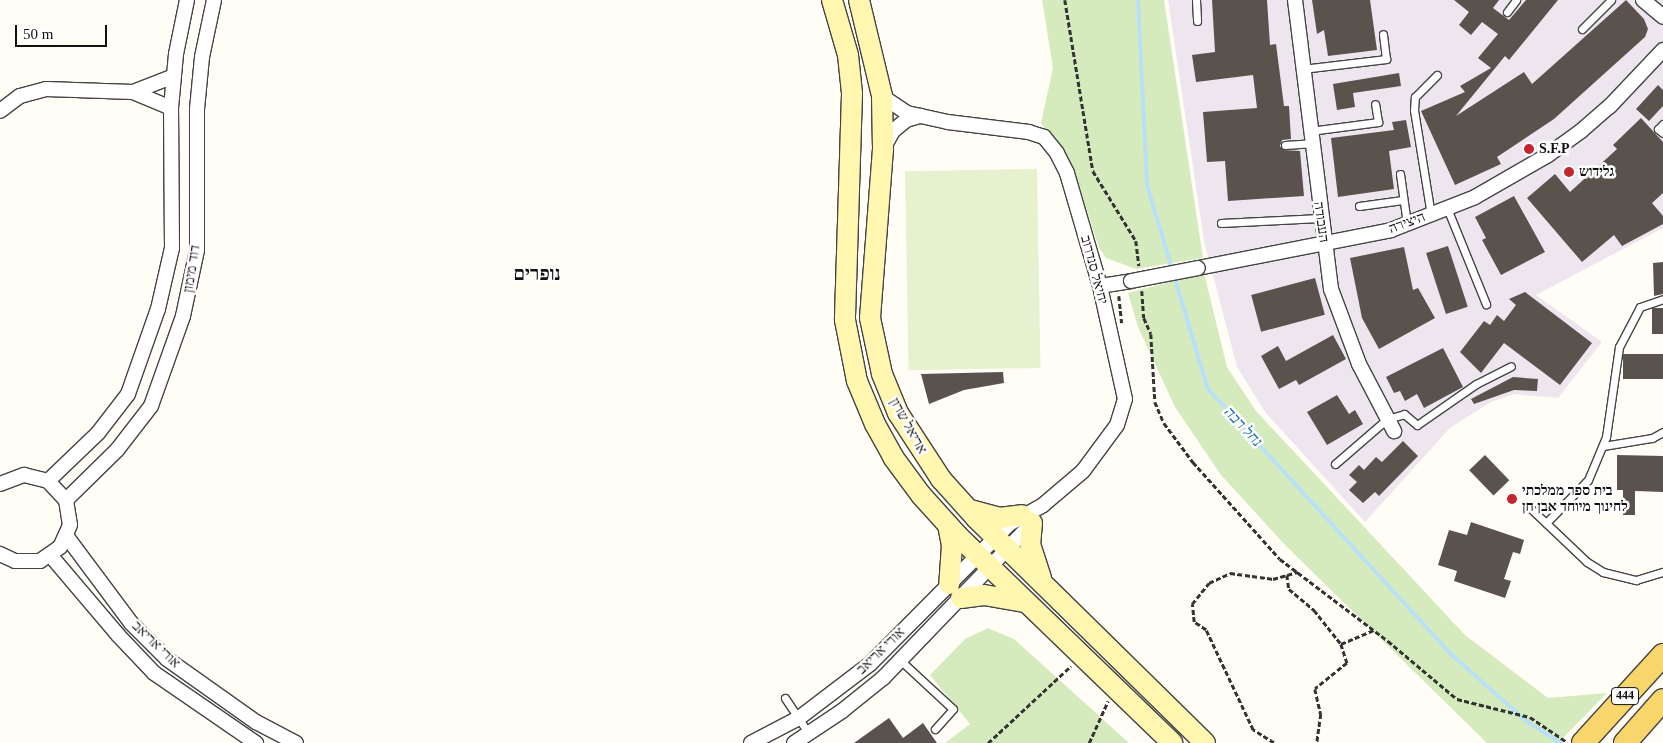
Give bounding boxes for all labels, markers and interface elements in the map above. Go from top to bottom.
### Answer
scale bar [18,15,110,47]
text: 50 m [23,26,53,42]
place label: S.F.P [1539,141,1570,157]
marker: S.F.P [1523,143,1535,155]
place label: גלידוש [1579,164,1614,180]
marker: גלידוש [1563,166,1575,178]
street label: העבודה [1310,200,1332,244]
street label: היצירה [1386,209,1428,237]
street label: יחיאל סנדרוב [1077,234,1111,306]
street label: דוד מימון [180,244,204,294]
district label: נופרים [513,263,561,285]
street label: אריאל שרון [886,395,930,457]
water label: נחל רבה [1220,403,1266,451]
place label: בית ספר ממלכתי לחינוך מיוחד אבן חן [1522,483,1628,516]
marker: בית ספר ממלכתי לחינוך מיוחד אבן חן [1506,493,1518,505]
street label: אורי אריאב [129,618,183,672]
street label: אורי אריאב [854,624,908,678]
road number: 444 [1610,686,1640,706]

